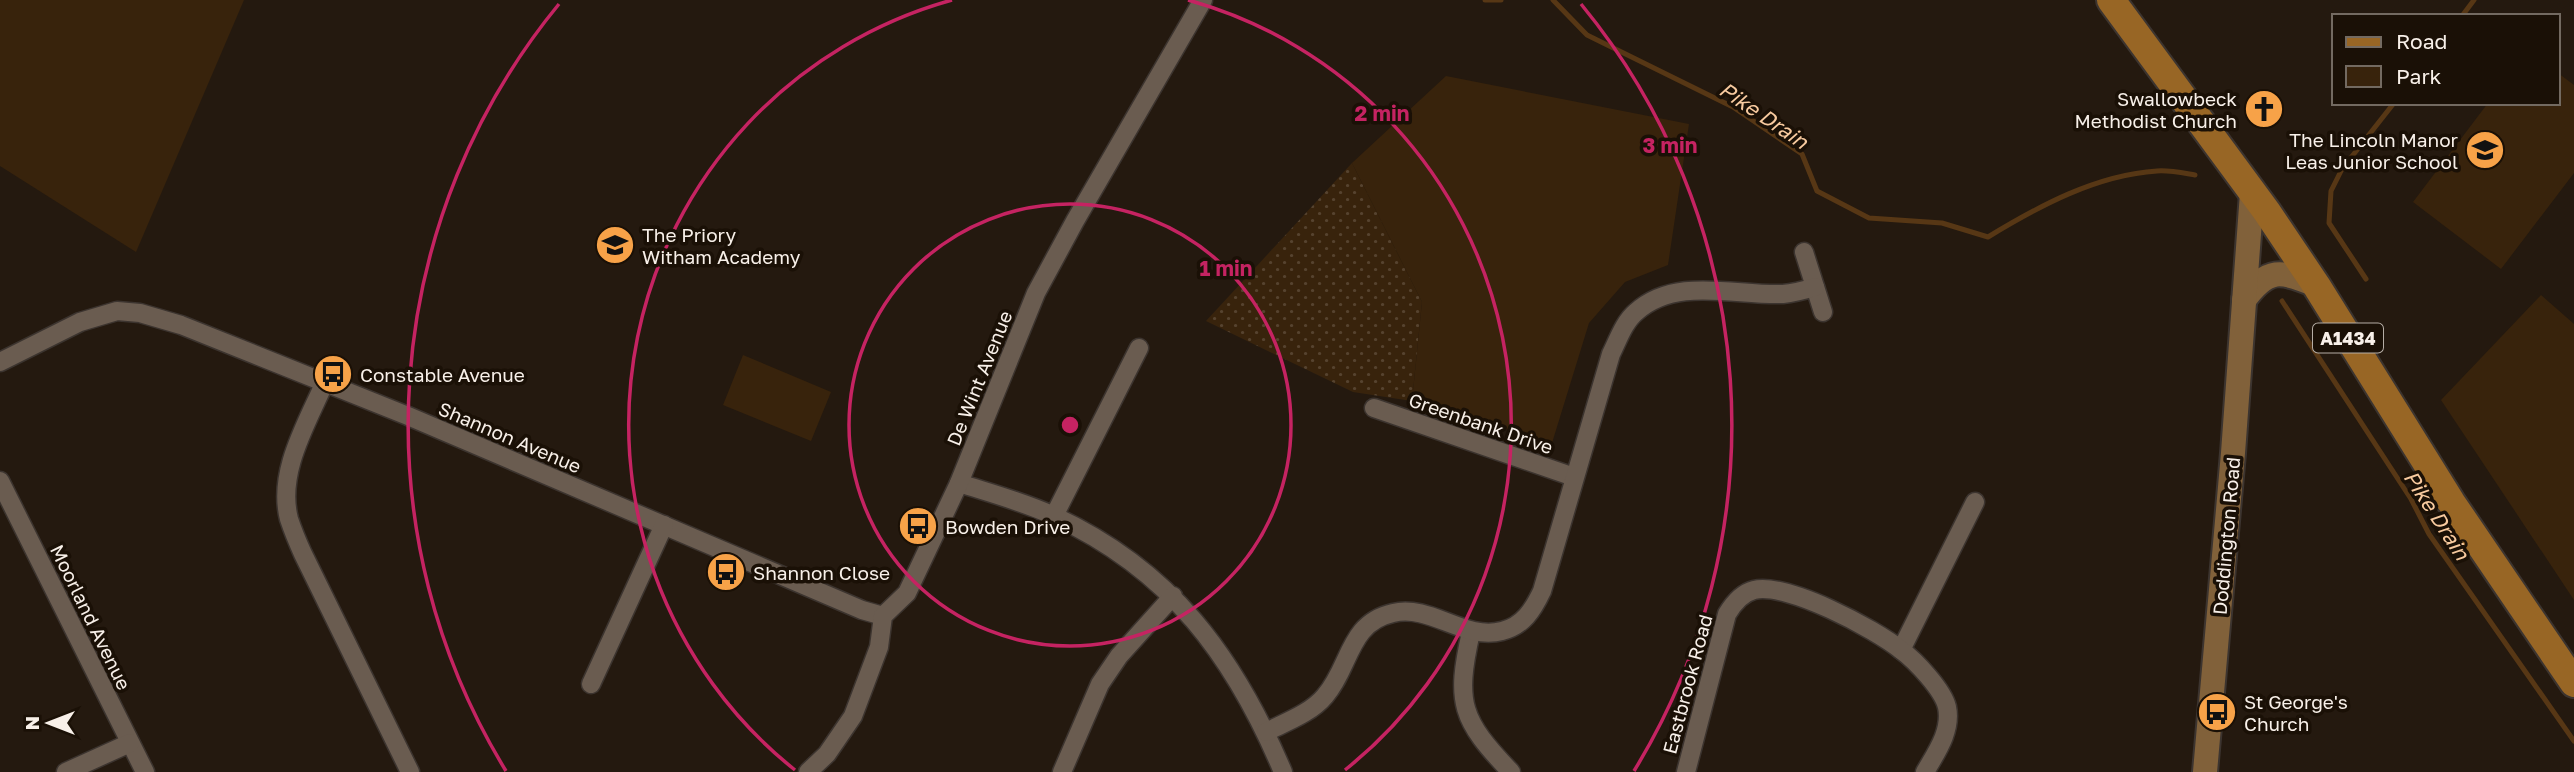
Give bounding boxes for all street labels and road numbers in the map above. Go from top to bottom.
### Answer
street label: De Wint Avenue [941,307,1017,449]
road number: A1434 [2313,324,2383,352]
street label: Greenbank Drive [1406,388,1556,458]
street label: Shannon Avenue [435,397,585,477]
street label: Doddington Road [2208,456,2244,616]
street label: Moorland Avenue [46,541,136,693]
street label: Eastbrook Road [1657,612,1717,756]

